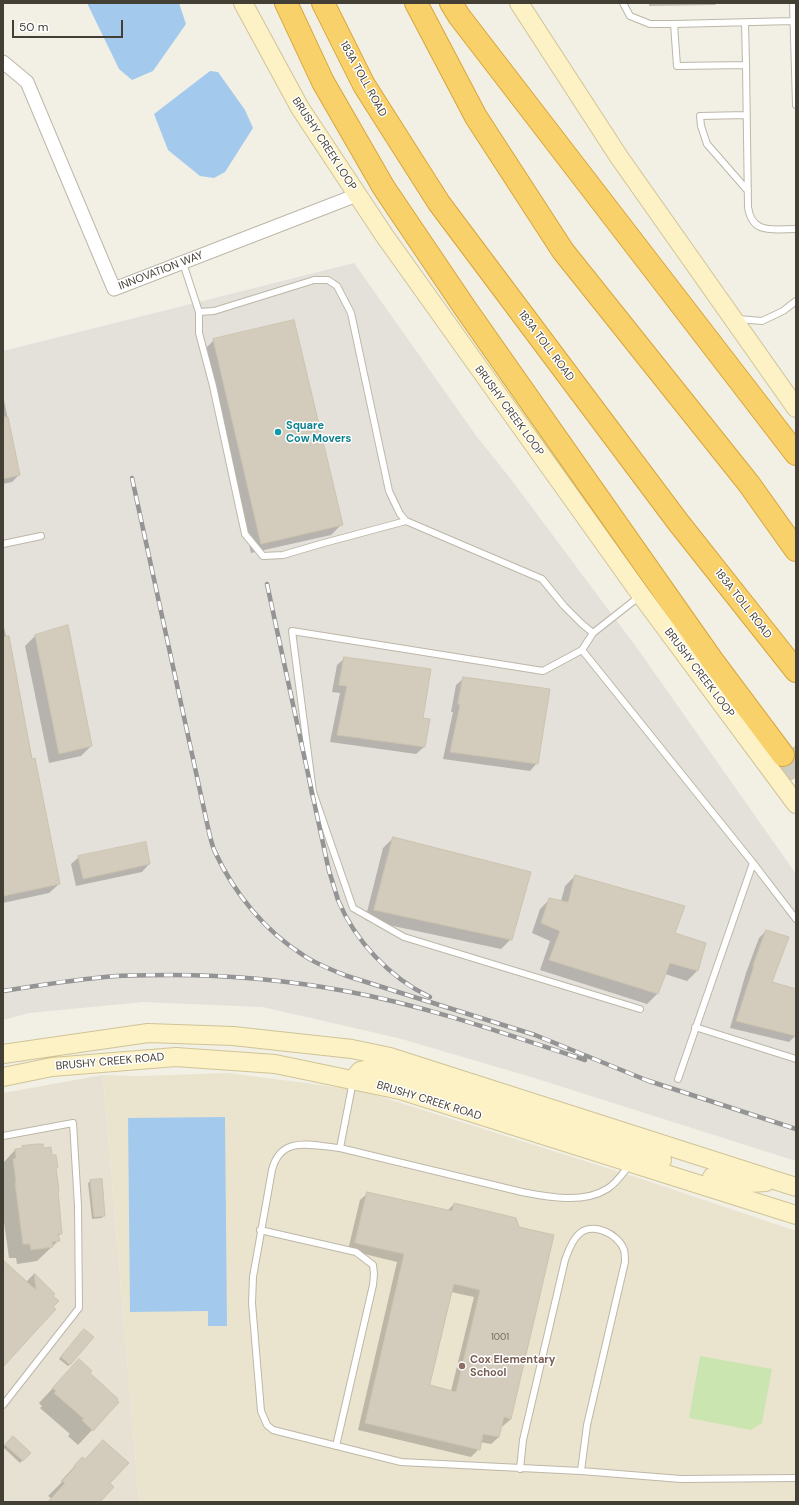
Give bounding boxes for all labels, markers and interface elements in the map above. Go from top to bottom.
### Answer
scale bar [14,12,125,38]
text: 50 m [19,19,48,35]
street label: 183A TOLL ROAD [337,39,389,119]
street label: BRUSHY CREEK LOOP [289,95,359,193]
street label: INNOVATION WAY [117,249,205,293]
street label: 183A TOLL ROAD [515,308,577,384]
street label: BRUSHY CREEK LOOP [472,363,546,459]
place label: Square Cow Movers [286,419,351,445]
marker: Square Cow Movers [273,427,283,437]
street label: 183A TOLL ROAD [712,567,774,641]
street label: BRUSHY CREEK LOOP [661,626,737,720]
street label: BRUSHY CREEK ROAD [55,1051,165,1073]
street label: BRUSHY CREEK ROAD [375,1079,483,1123]
house number: 1001 [491,1333,509,1343]
place label: Cox Elementary School [470,1353,555,1379]
marker: Cox Elementary School [457,1361,467,1371]

